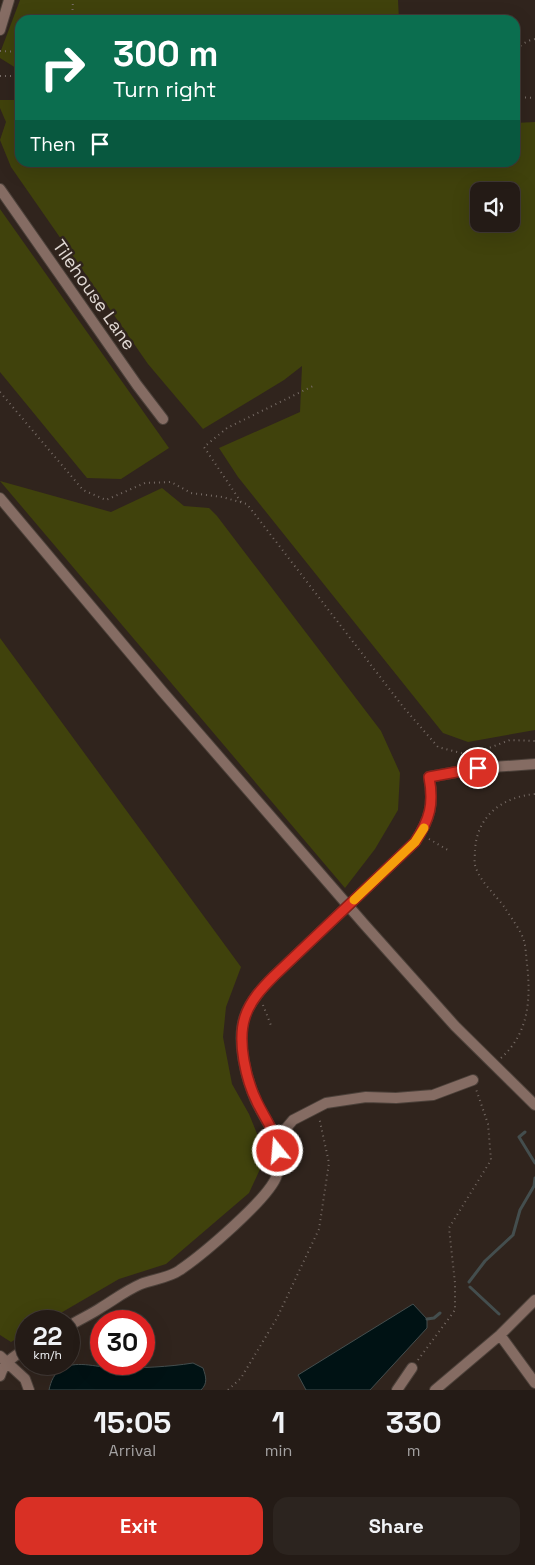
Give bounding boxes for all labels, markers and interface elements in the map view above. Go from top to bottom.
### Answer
text: 300 m [113,32,218,76]
icon: right [30,35,95,100]
text: Turn right [113,75,216,103]
icon: arrive [86,130,114,158]
text: Then [30,132,76,157]
map controls [470,182,520,232]
button: sound [470,182,520,232]
street label: Tilehouse Lane [48,235,141,354]
pin [457,747,499,789]
icon: arrive [464,754,492,782]
position arrow [251,1124,303,1176]
speed limit sign: 30 [90,1310,155,1375]
text: 22 [33,1320,62,1352]
text: km/h [33,1347,62,1363]
text: 15:05 [93,1403,171,1442]
text: 1 [272,1403,285,1442]
text: 330 [386,1403,442,1442]
text: Arrival [109,1440,156,1461]
text: min [265,1440,292,1461]
text: m [407,1440,421,1461]
button: Exit [15,1497,263,1555]
button: Share [273,1497,520,1555]

